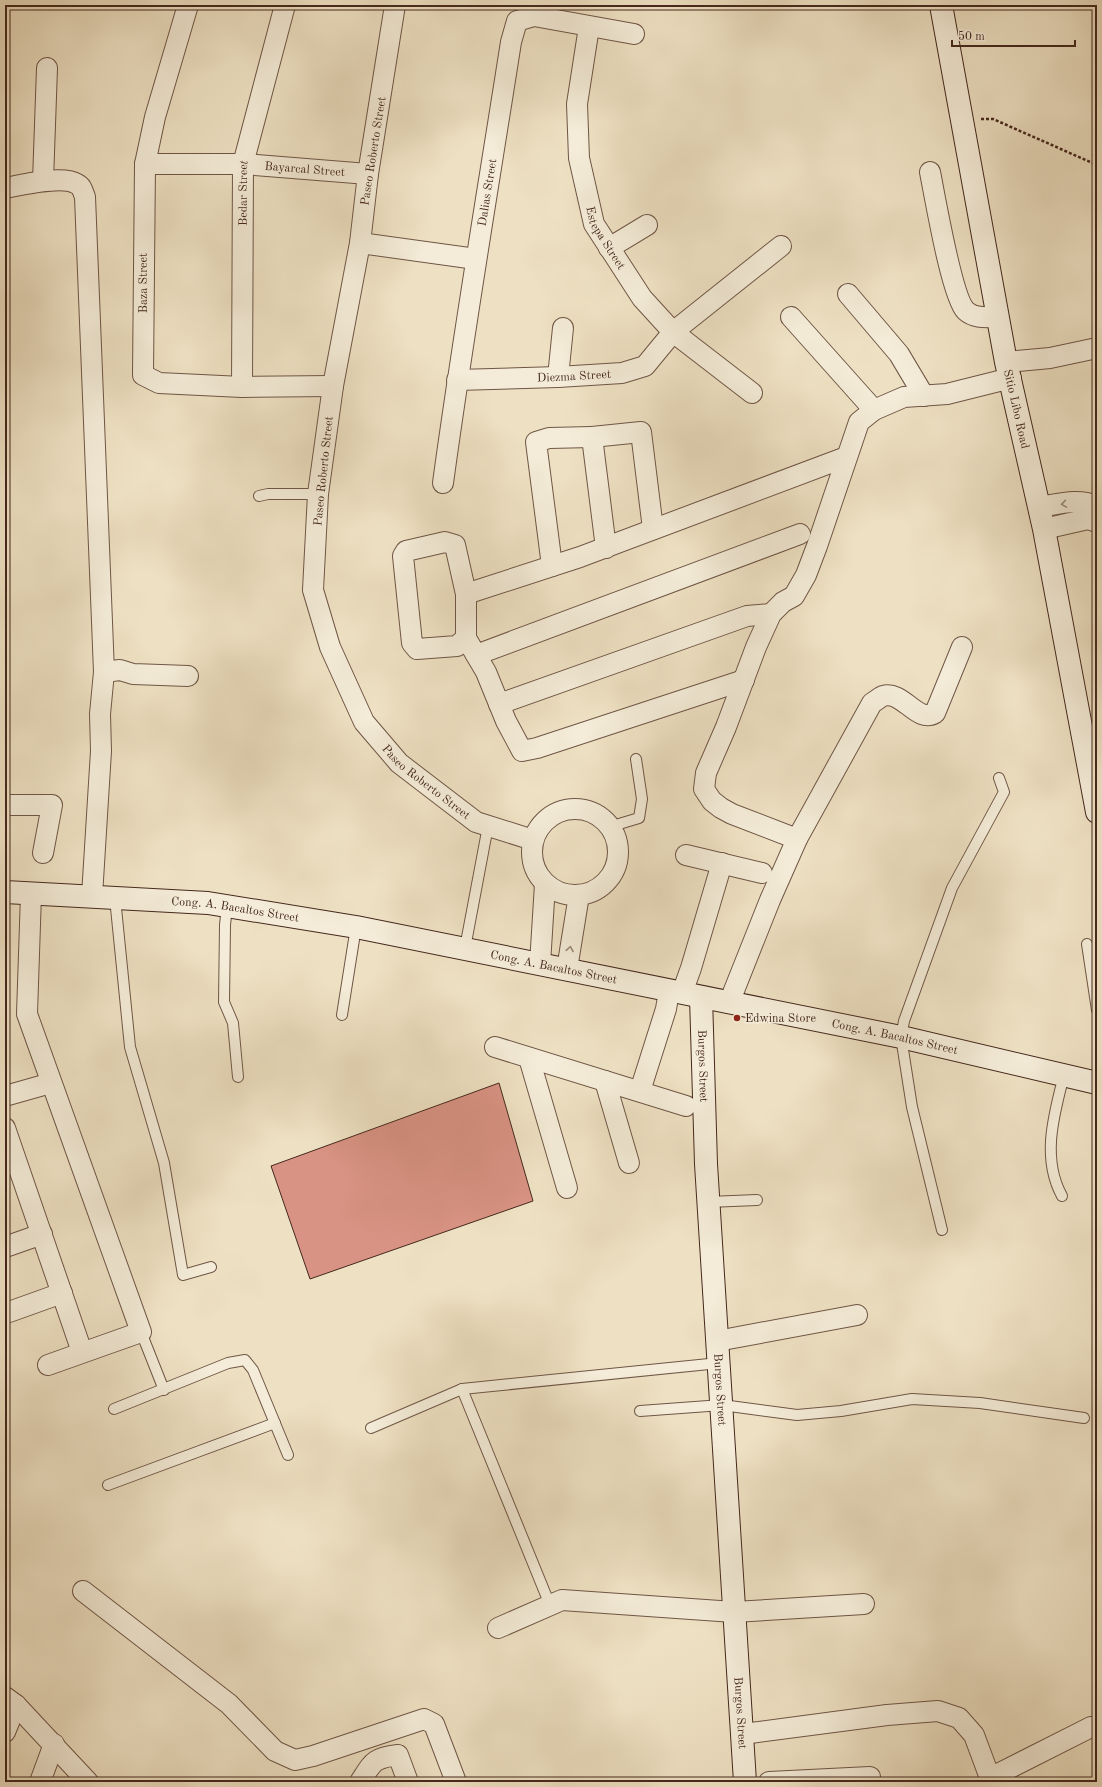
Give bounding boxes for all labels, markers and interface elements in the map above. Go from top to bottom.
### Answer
scale bar [952,22,1075,48]
text: 50 m [958,30,985,43]
street label: Paseo Roberto Street [359,96,389,206]
street label: Dalias Street [477,158,499,227]
street label: Bedar Street [238,159,251,226]
street label: Bayarcal Street [264,161,345,179]
street label: Estepa Street [583,205,627,272]
street label: Baza Street [138,253,150,313]
street label: Sitio Libo Road [1001,368,1031,450]
street label: Diezma Street [537,369,611,385]
street label: Paseo Roberto Street [312,416,336,526]
one-way arrow [1061,499,1067,508]
street label: Paseo Roberto Street [379,743,472,822]
street label: Cong. A. Bacaltos Street [171,896,300,925]
one-way arrow [565,946,574,952]
street label: Cong. A. Bacaltos Street [489,949,618,987]
marker: Edwina Store [732,1013,742,1023]
place label: Edwina Store [745,1013,816,1025]
street label: Cong. A. Bacaltos Street [830,1018,959,1057]
street label: Burgos Street [695,1030,709,1102]
street label: Burgos Street [711,1353,728,1426]
street label: Burgos Street [731,1676,748,1749]

